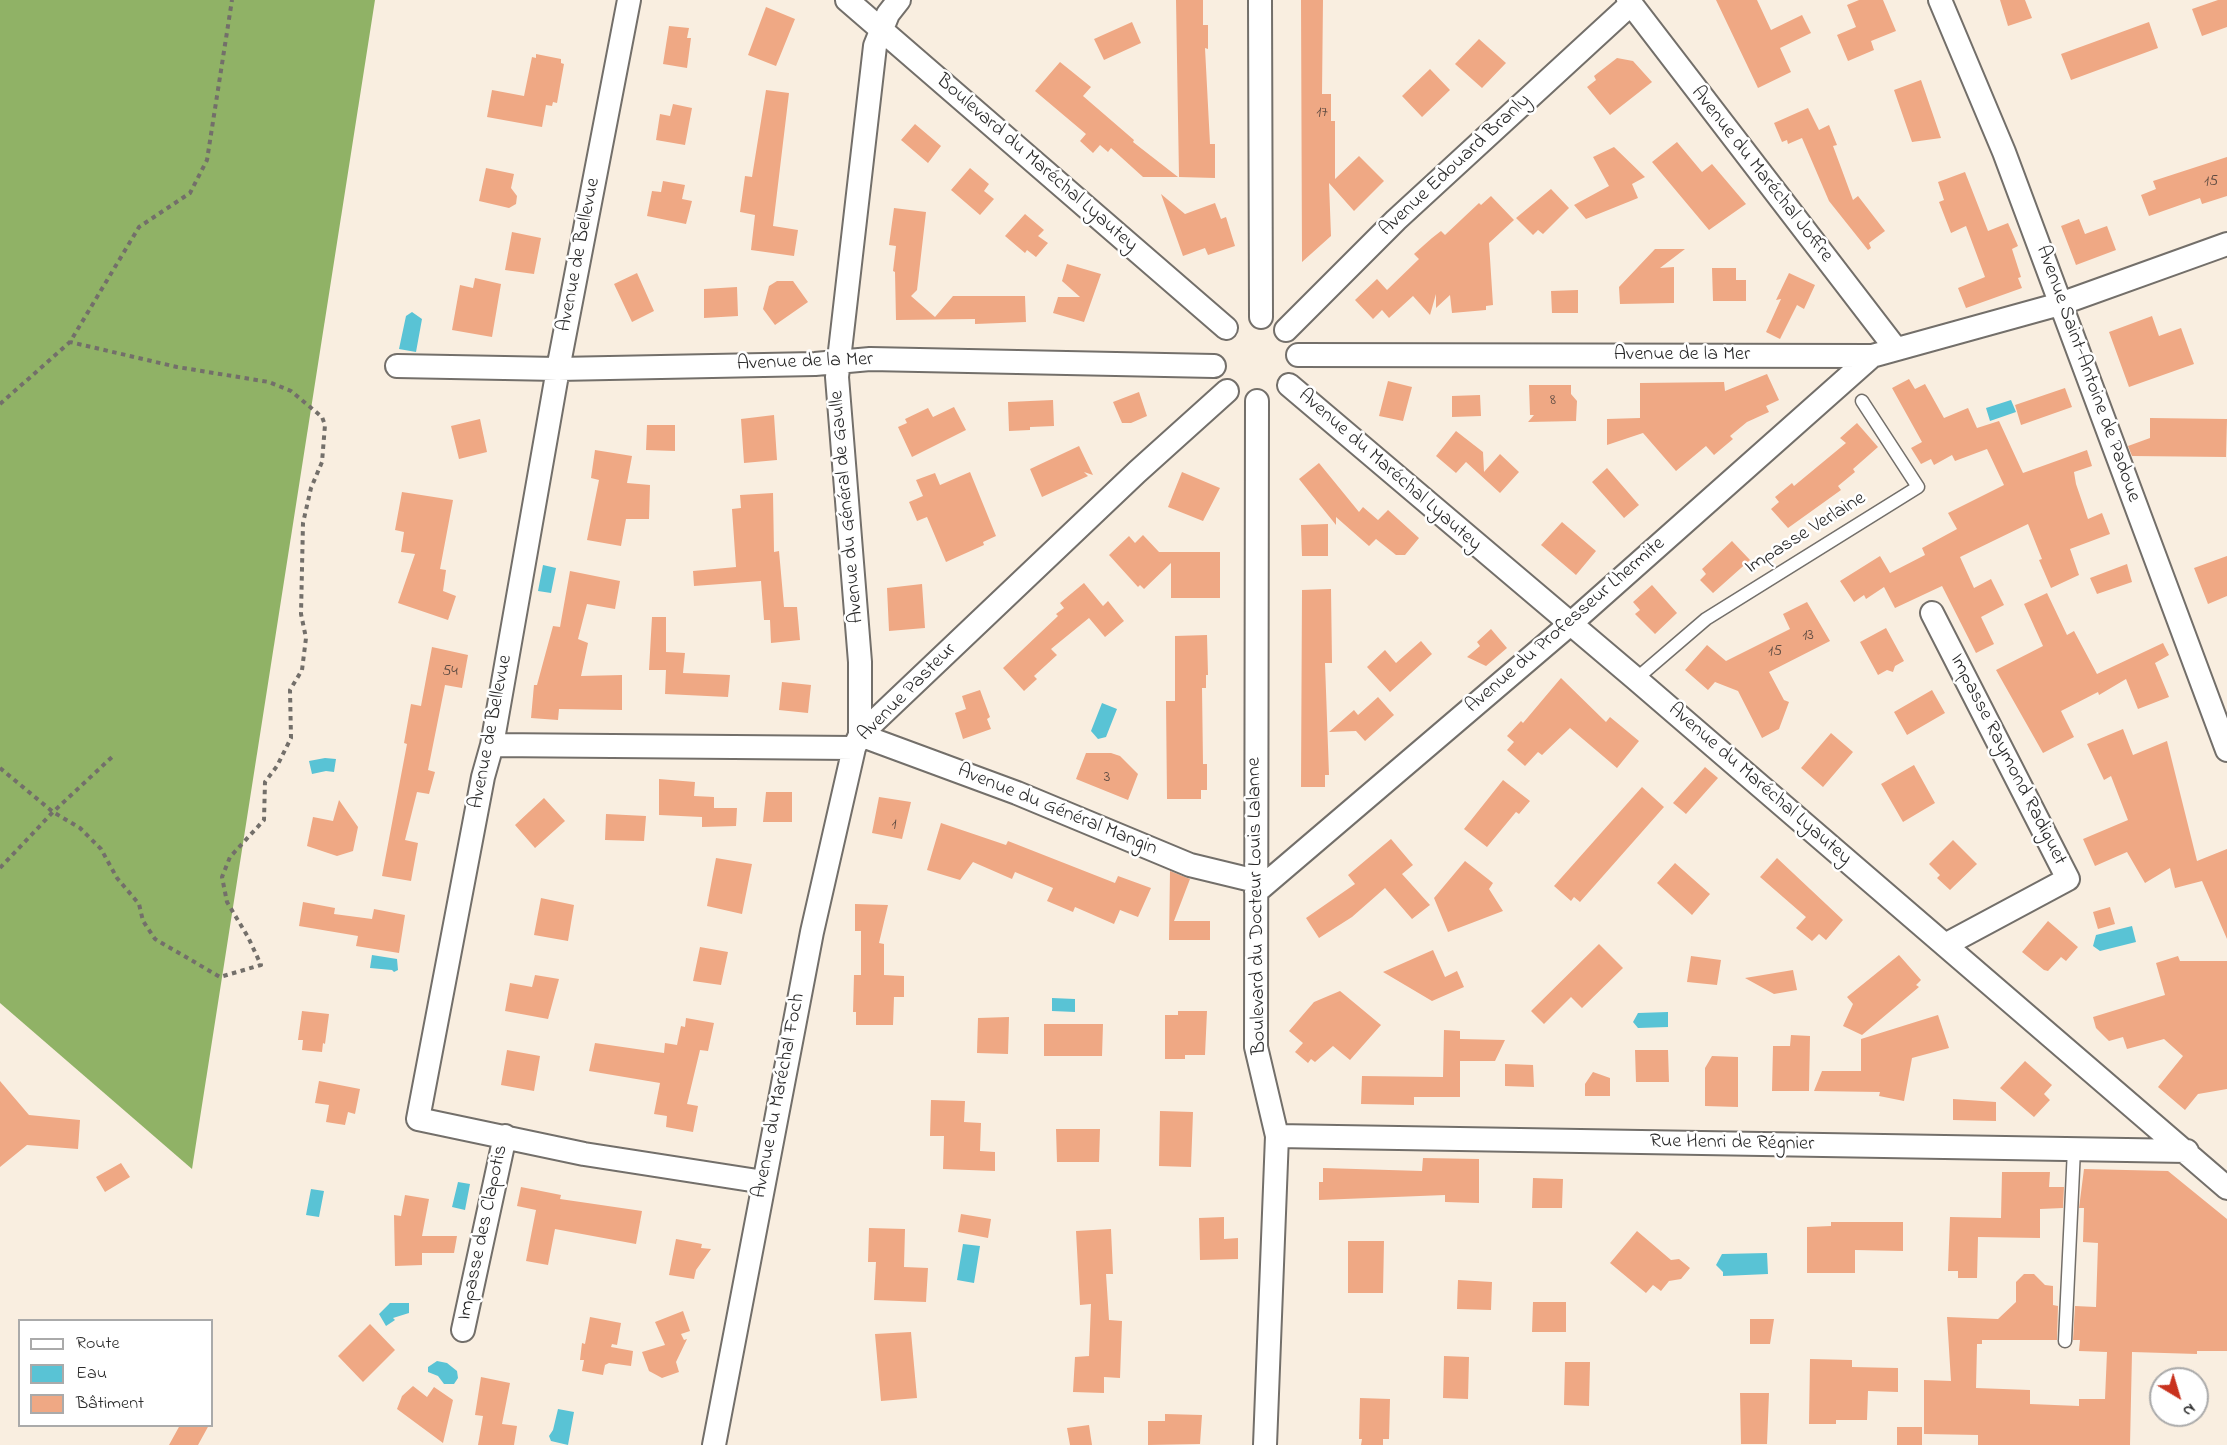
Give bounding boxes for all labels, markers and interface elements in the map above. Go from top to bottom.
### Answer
street label: Boulevard du Maréchal Lyautey [930,70,1142,258]
street label: Avenue du Maréchal Joffre [1685,82,1837,268]
street label: Avenue Edouard Branly [1375,90,1537,242]
house number: 17 [1316,103,1328,123]
house number: 15 [2204,172,2218,192]
street label: Avenue de Bellevue [553,176,607,334]
street label: Avenue Saint-Antoine de Padoue [2029,242,2145,506]
street label: Avenue de la Mer [1614,344,1750,368]
street label: Avenue de la Mer [736,349,874,377]
street label: Avenue du Maréchal Lyautey [1292,385,1486,557]
street label: Avenue du Général de Gaulle [826,390,870,624]
house number: 8 [1550,391,1556,411]
street label: Impasse Verlaine [1741,487,1871,581]
street label: Avenue du Professeur Lhermite [1461,533,1671,719]
house number: 13 [1802,626,1814,646]
street label: Avenue Pasteur [854,639,962,747]
house number: 15 [1768,642,1782,662]
street label: Impasse Raymond Radiguet [1943,650,2071,870]
street label: Avenue de Bellevue [465,653,519,811]
house number: 54 [442,662,458,682]
street label: Avenue du Maréchal Lyautey [1662,699,1856,871]
street label: Boulevard du Docteur Louis Lalanne [1243,757,1273,1055]
street label: Avenue du Général Mangin [954,760,1160,862]
house number: 3 [1104,768,1110,788]
house number: 1 [891,815,897,835]
street label: Avenue du Maréchal Foch [748,992,812,1200]
street label: Rue Henri de Régnier [1650,1131,1814,1157]
street label: Impasse des Clapotis [454,1143,514,1323]
legend [18,1319,213,1427]
text: Route [76,1331,120,1357]
text: Eau [76,1361,107,1387]
north arrow [2149,1367,2209,1427]
text: Bâtiment [76,1391,144,1417]
text: N [2177,1397,2200,1422]

